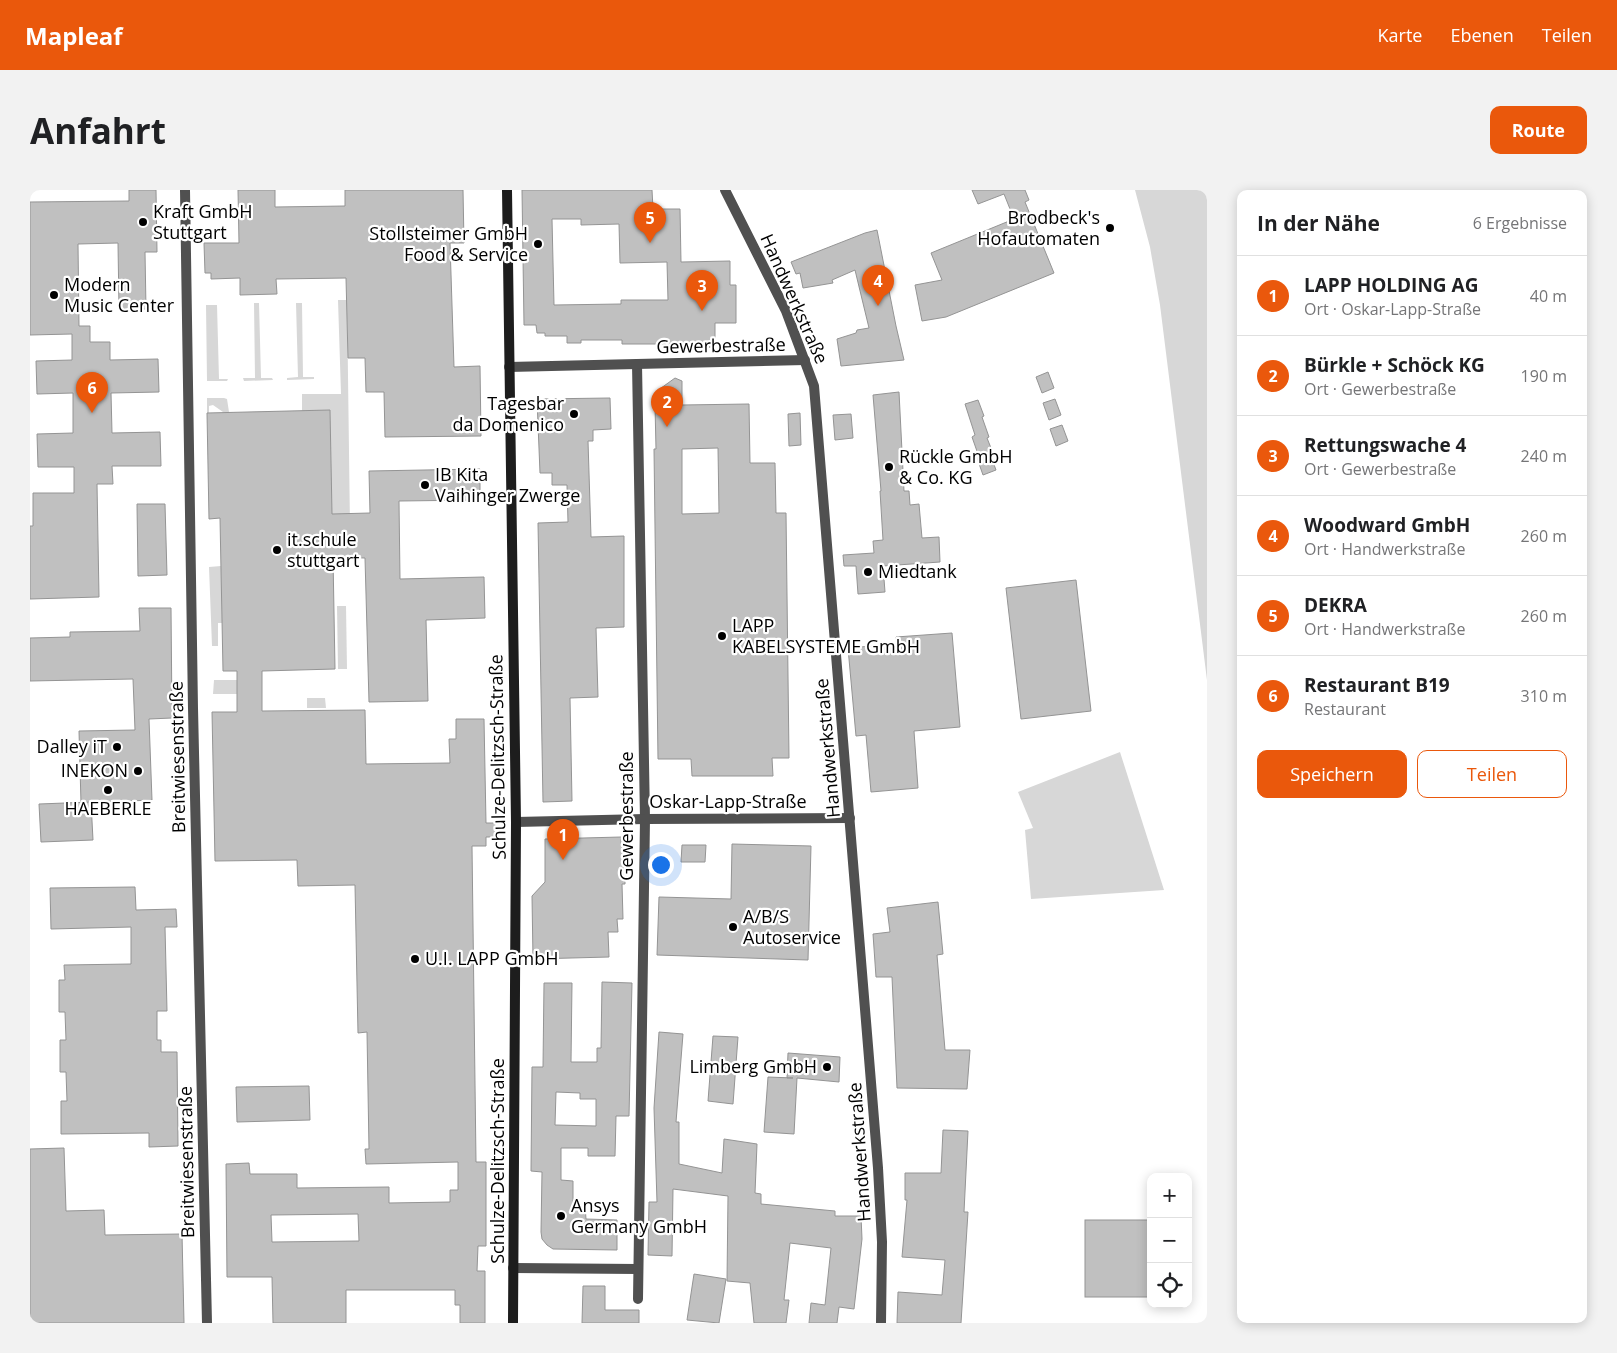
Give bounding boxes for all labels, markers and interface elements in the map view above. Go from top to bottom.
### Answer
text: Mapleaf [25,19,123,52]
text: Karte [1378,23,1422,47]
text: Ebenen [1450,23,1514,47]
text: Teilen [1542,23,1592,47]
button: Route [1490,106,1587,154]
text: Anfahrt [30,107,166,154]
place label: Kraft GmbH Stuttgart [153,199,253,244]
pin: 5 [634,202,666,243]
place label: Brodbeck's Hofautomaten [977,205,1100,250]
text: In der Nähe [1257,209,1380,237]
text: 6 Ergebnisse [1473,212,1567,234]
marker: Kraft GmbH Stuttgart [137,216,149,228]
place label: Stollsteimer GmbH Food & Service [369,221,528,266]
marker: Brodbeck's Hofautomaten [1104,222,1116,234]
street label: Handwerkstraße [756,230,834,367]
marker: Stollsteimer GmbH Food & Service [532,238,544,250]
pin: 4 [862,265,894,306]
pin: 3 [686,270,718,311]
place label: Modern Music Center [64,272,175,317]
text: LAPP HOLDING AG [1304,272,1478,298]
text: 1 [1268,285,1278,307]
text: 40 m [1530,285,1567,307]
marker: Modern Music Center [48,289,60,301]
text: Ort · Oskar-Lapp-Straße [1304,298,1481,320]
street label: Gewerbestraße [656,332,786,358]
text: Bürkle + Schöck KG [1304,352,1485,378]
text: 2 [1268,365,1278,387]
text: 190 m [1521,365,1567,387]
pin: 6 [76,372,108,413]
text: Ort · Gewerbestraße [1304,378,1456,400]
pin: 2 [651,386,683,427]
place label: Tagesbar da Domenico [453,391,565,436]
marker: Tagesbar da Domenico [568,408,580,420]
text: Rettungswache 4 [1304,432,1466,458]
place label: Rückle GmbH & Co. KG [899,444,1013,489]
text: 3 [1268,445,1278,467]
text: 240 m [1521,445,1567,467]
text: Ort · Gewerbestraße [1304,458,1456,480]
marker: Rückle GmbH & Co. KG [883,461,895,473]
place label: IB Kita Vaihinger Zwerge [435,462,580,507]
marker: IB Kita Vaihinger Zwerge [419,479,431,491]
text: Woodward GmbH [1304,512,1470,538]
text: 4 [1268,525,1278,547]
text: 260 m [1521,525,1567,547]
place label: it.schule stuttgart [287,527,359,572]
text: Ort · Handwerkstraße [1304,538,1466,560]
marker: it.schule stuttgart [271,544,283,556]
place label: Miedtank [878,559,957,583]
marker: Miedtank [862,566,874,578]
text: DEKRA [1304,592,1367,618]
text: 5 [1268,605,1278,627]
text: 260 m [1521,605,1567,627]
place label: LAPP KABELSYSTEME GmbH [732,613,920,658]
text: Ort · Handwerkstraße [1304,618,1466,640]
marker: LAPP KABELSYSTEME GmbH [716,630,728,642]
street label: Schulze-Delitzsch-Straße [483,654,511,860]
text: Restaurant B19 [1304,672,1450,698]
street label: Handwerkstraße [809,677,845,819]
street label: Breitwiesenstraße [164,681,190,833]
text: 6 [1268,685,1278,707]
text: 310 m [1521,685,1567,707]
text: Restaurant [1304,698,1386,720]
place label: Dalley iT [37,734,107,758]
marker: Dalley iT [111,741,123,753]
button: Speichern [1257,750,1407,798]
button: Teilen [1417,750,1567,798]
street label: Gewerbestraße [614,751,638,881]
place label: INEKON [61,758,128,782]
marker: INEKON [132,765,144,777]
marker: HAEBERLE [102,784,114,796]
street label: Oskar-Lapp-Straße [649,789,807,813]
place label: HAEBERLE [65,796,151,820]
pin: 1 [547,819,579,860]
your location [648,852,674,878]
place label: A/B/S Autoservice [743,904,841,949]
marker: A/B/S Autoservice [727,921,739,933]
place label: U.I. LAPP GmbH [425,946,558,970]
marker: U.I. LAPP GmbH [409,953,421,965]
place label: Limberg GmbH [689,1054,817,1078]
street label: Schulze-Delitzsch-Straße [485,1058,509,1264]
marker: Limberg GmbH [821,1061,833,1073]
street label: Handwerkstraße [842,1081,876,1223]
street label: Breitwiesenstraße [173,1086,199,1238]
map controls [1147,1173,1192,1308]
button: + [1147,1173,1192,1218]
place label: Ansys Germany GmbH [571,1193,707,1238]
marker: Ansys Germany GmbH [555,1210,567,1222]
button: − [1147,1218,1192,1263]
button: locate [1147,1263,1192,1308]

